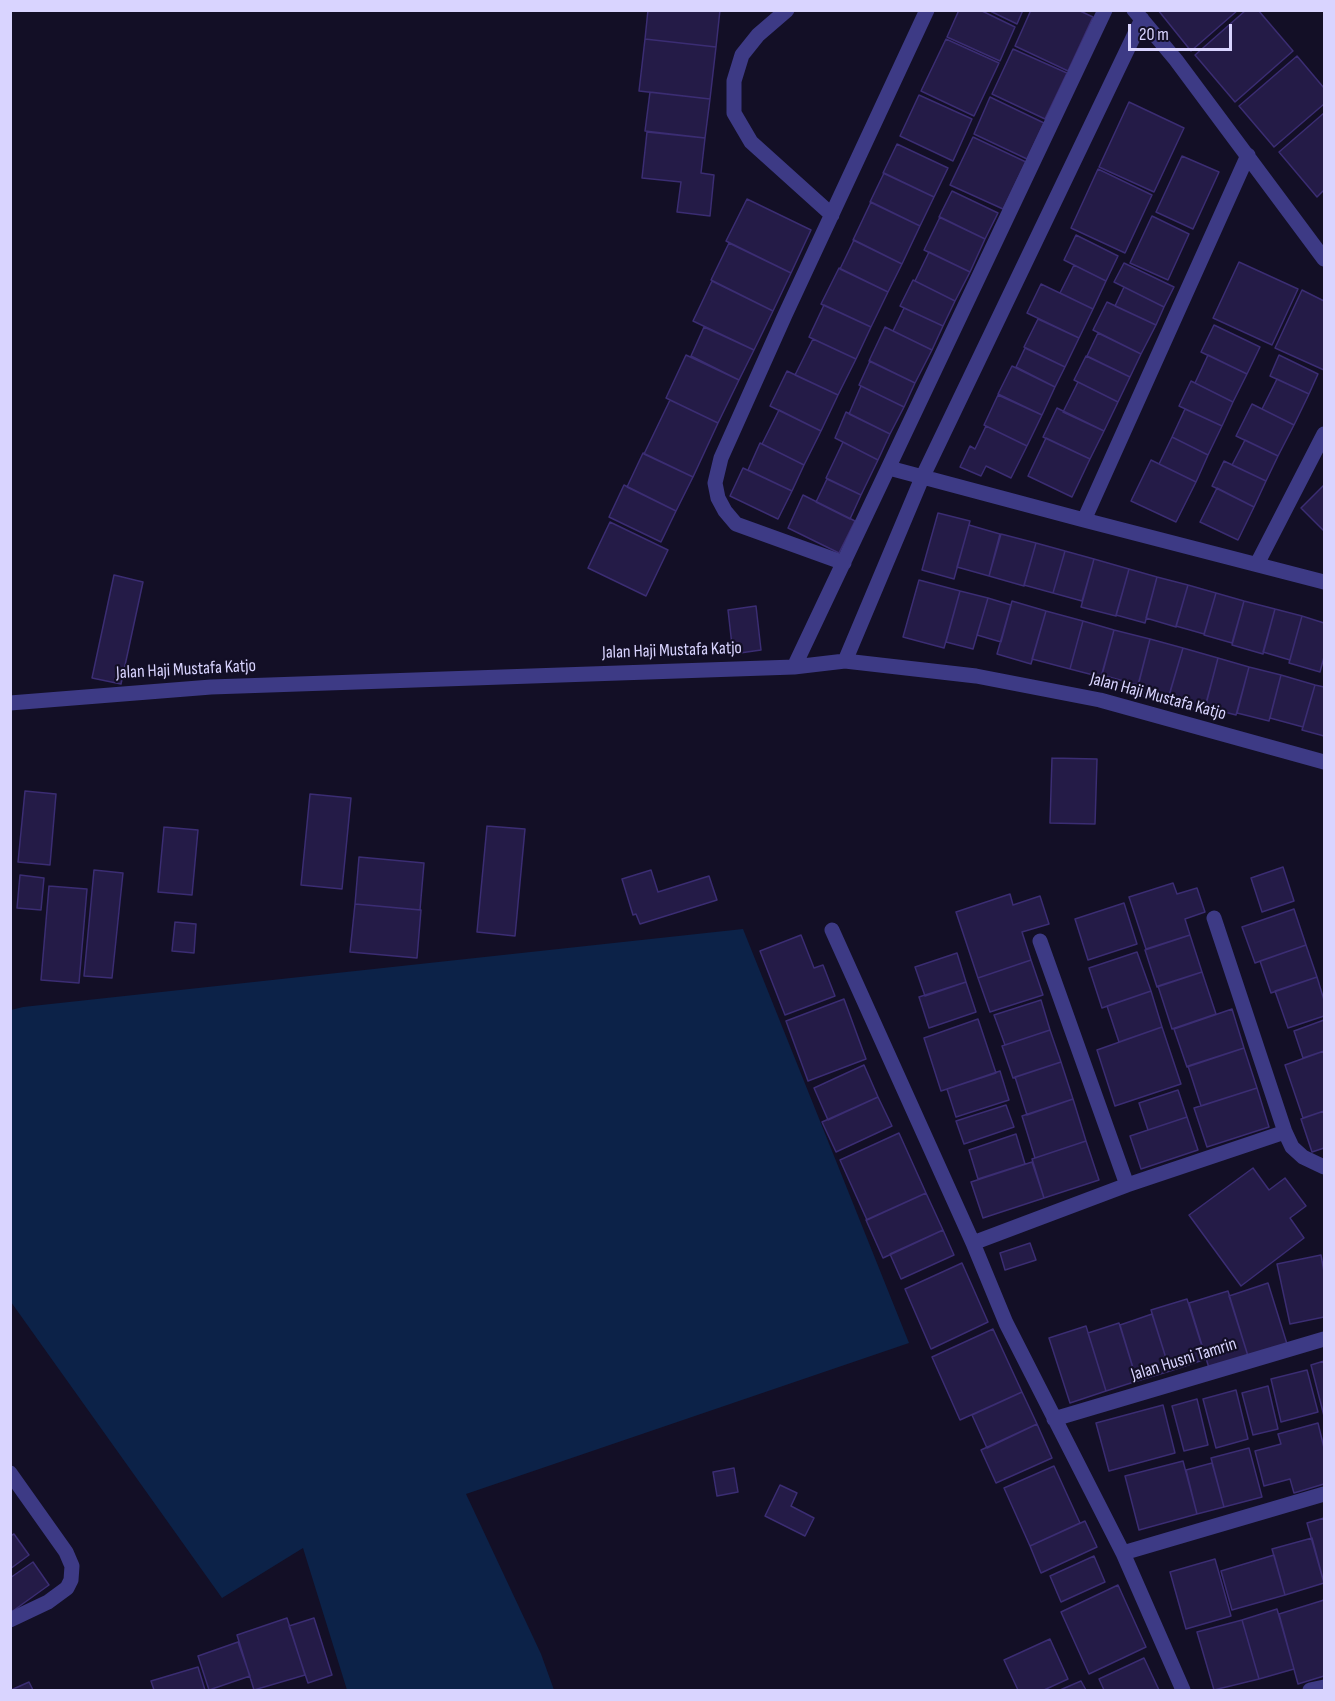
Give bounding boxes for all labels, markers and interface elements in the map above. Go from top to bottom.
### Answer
scale bar [1131,12,1234,50]
text: 20 m [1139,24,1169,45]
street label: Jalan Haji Mustafa Katjo [602,638,742,664]
street label: Jalan Haji Mustafa Katjo [116,656,256,684]
street label: Jalan Haji Mustafa Katjo [1088,668,1228,726]
street label: Jalan Husni Tamrin [1129,1334,1239,1386]

